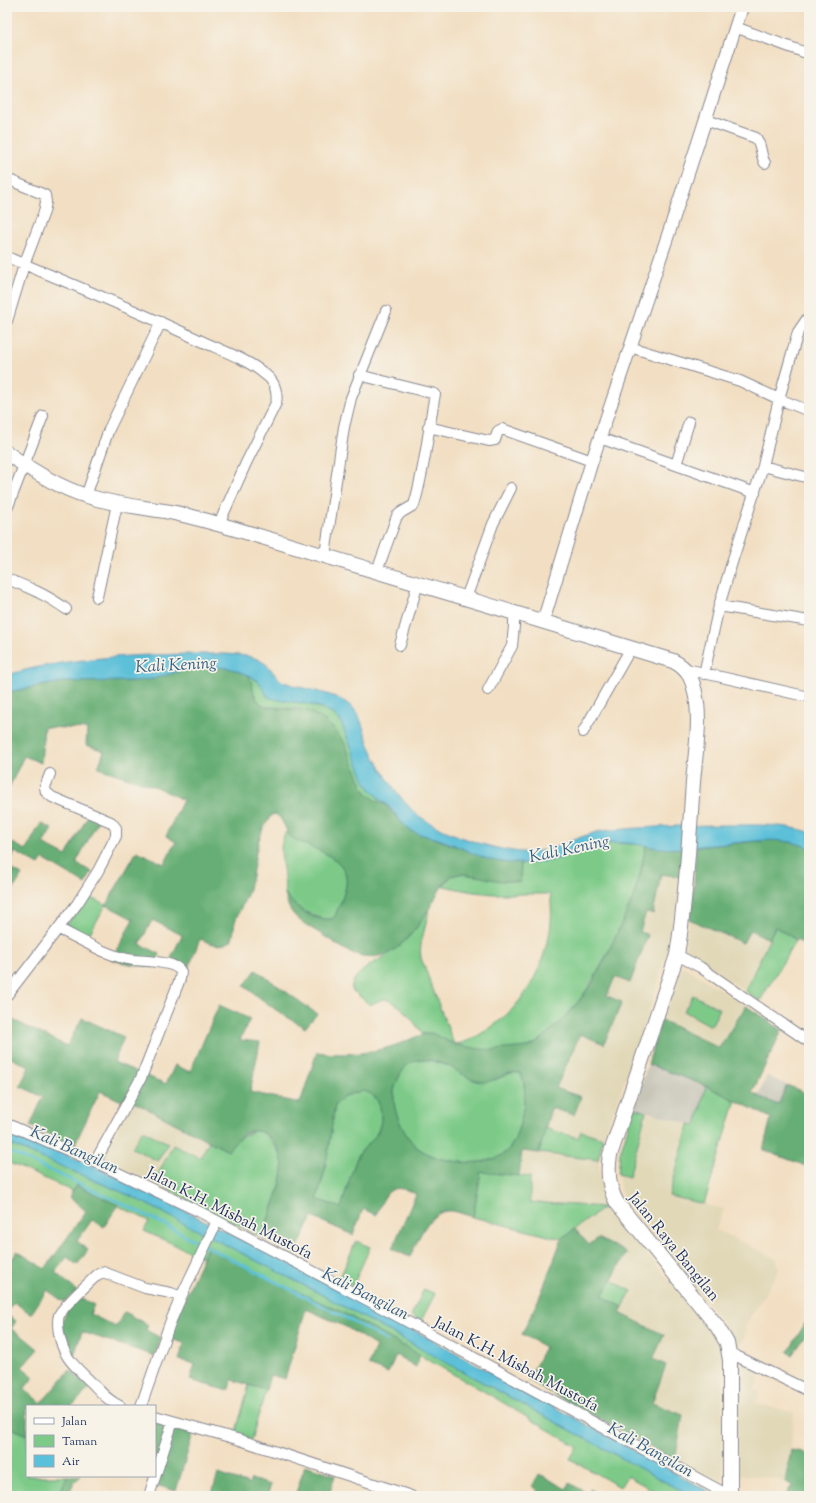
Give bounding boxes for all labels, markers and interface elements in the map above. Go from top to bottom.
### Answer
water label: Kali Kening [135,652,218,680]
water label: Kali Kening [527,830,612,870]
water label: Kali Bangilan [26,1121,122,1181]
street label: Jalan K.H. Misbah Mustofa [141,1162,317,1266]
street label: Jalan Raya Bangilan [621,1187,725,1307]
water label: Kali Bangilan [317,1263,413,1327]
street label: Jalan K.H. Misbah Mustofa [428,1311,603,1419]
legend [26,1405,156,1477]
text: Jalan [61,1413,87,1431]
water label: Kali Bangilan [603,1417,697,1484]
text: Taman [62,1433,97,1451]
text: Air [62,1453,80,1471]

